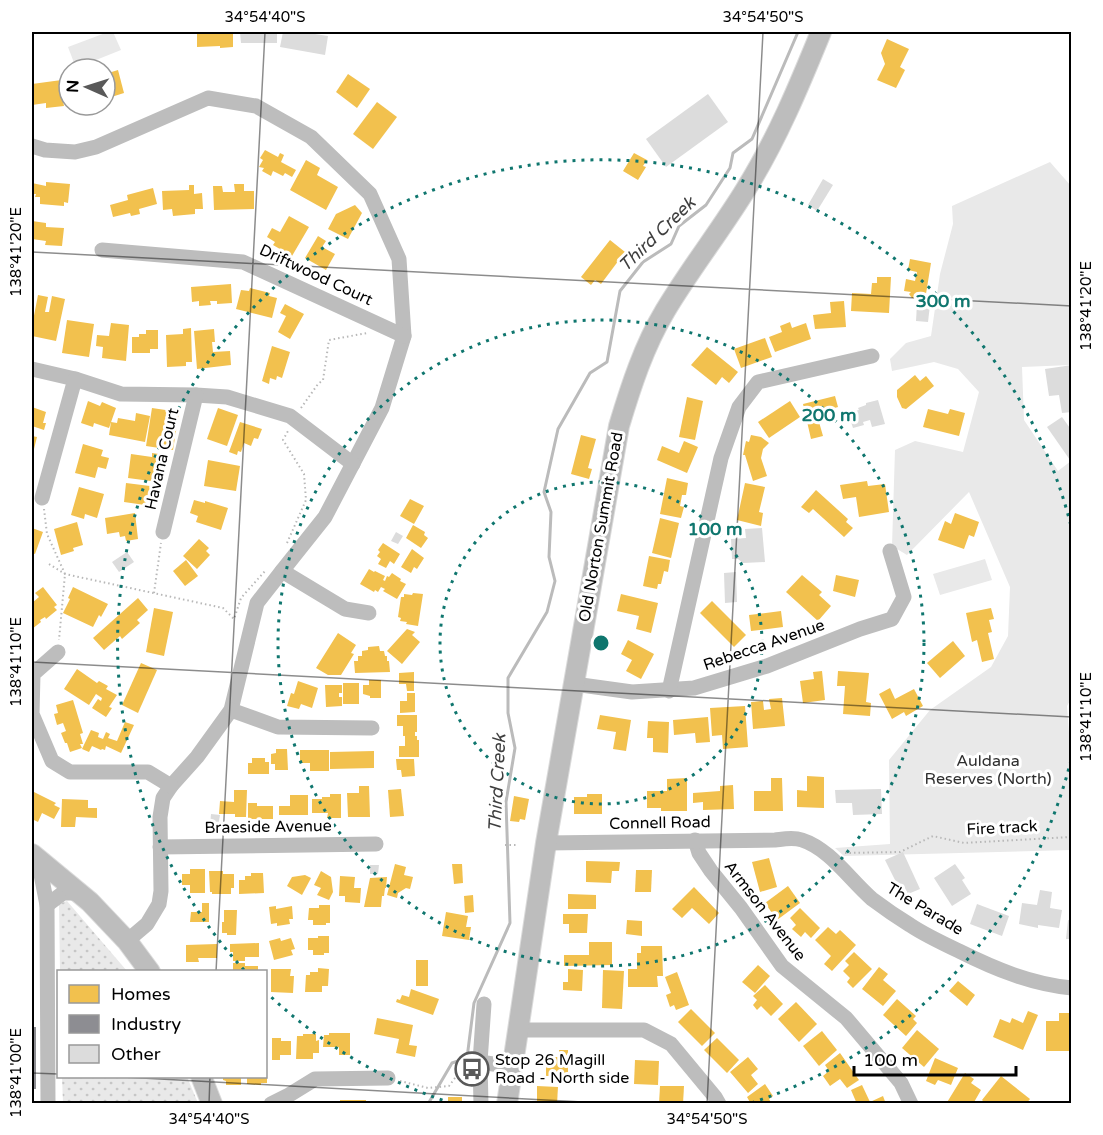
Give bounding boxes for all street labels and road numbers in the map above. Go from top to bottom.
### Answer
street label: Driftwood Court [256,240,376,310]
street label: Havana Court [141,406,183,512]
street label: Old Norton Summit Road [574,430,628,624]
street label: Rebecca Avenue [701,615,827,675]
street label: Connell Road [609,812,711,834]
street label: Braeside Avenue [204,816,332,838]
street label: Fire track [966,816,1038,840]
street label: Armson Avenue [720,857,810,965]
street label: The Parade [883,878,967,940]

